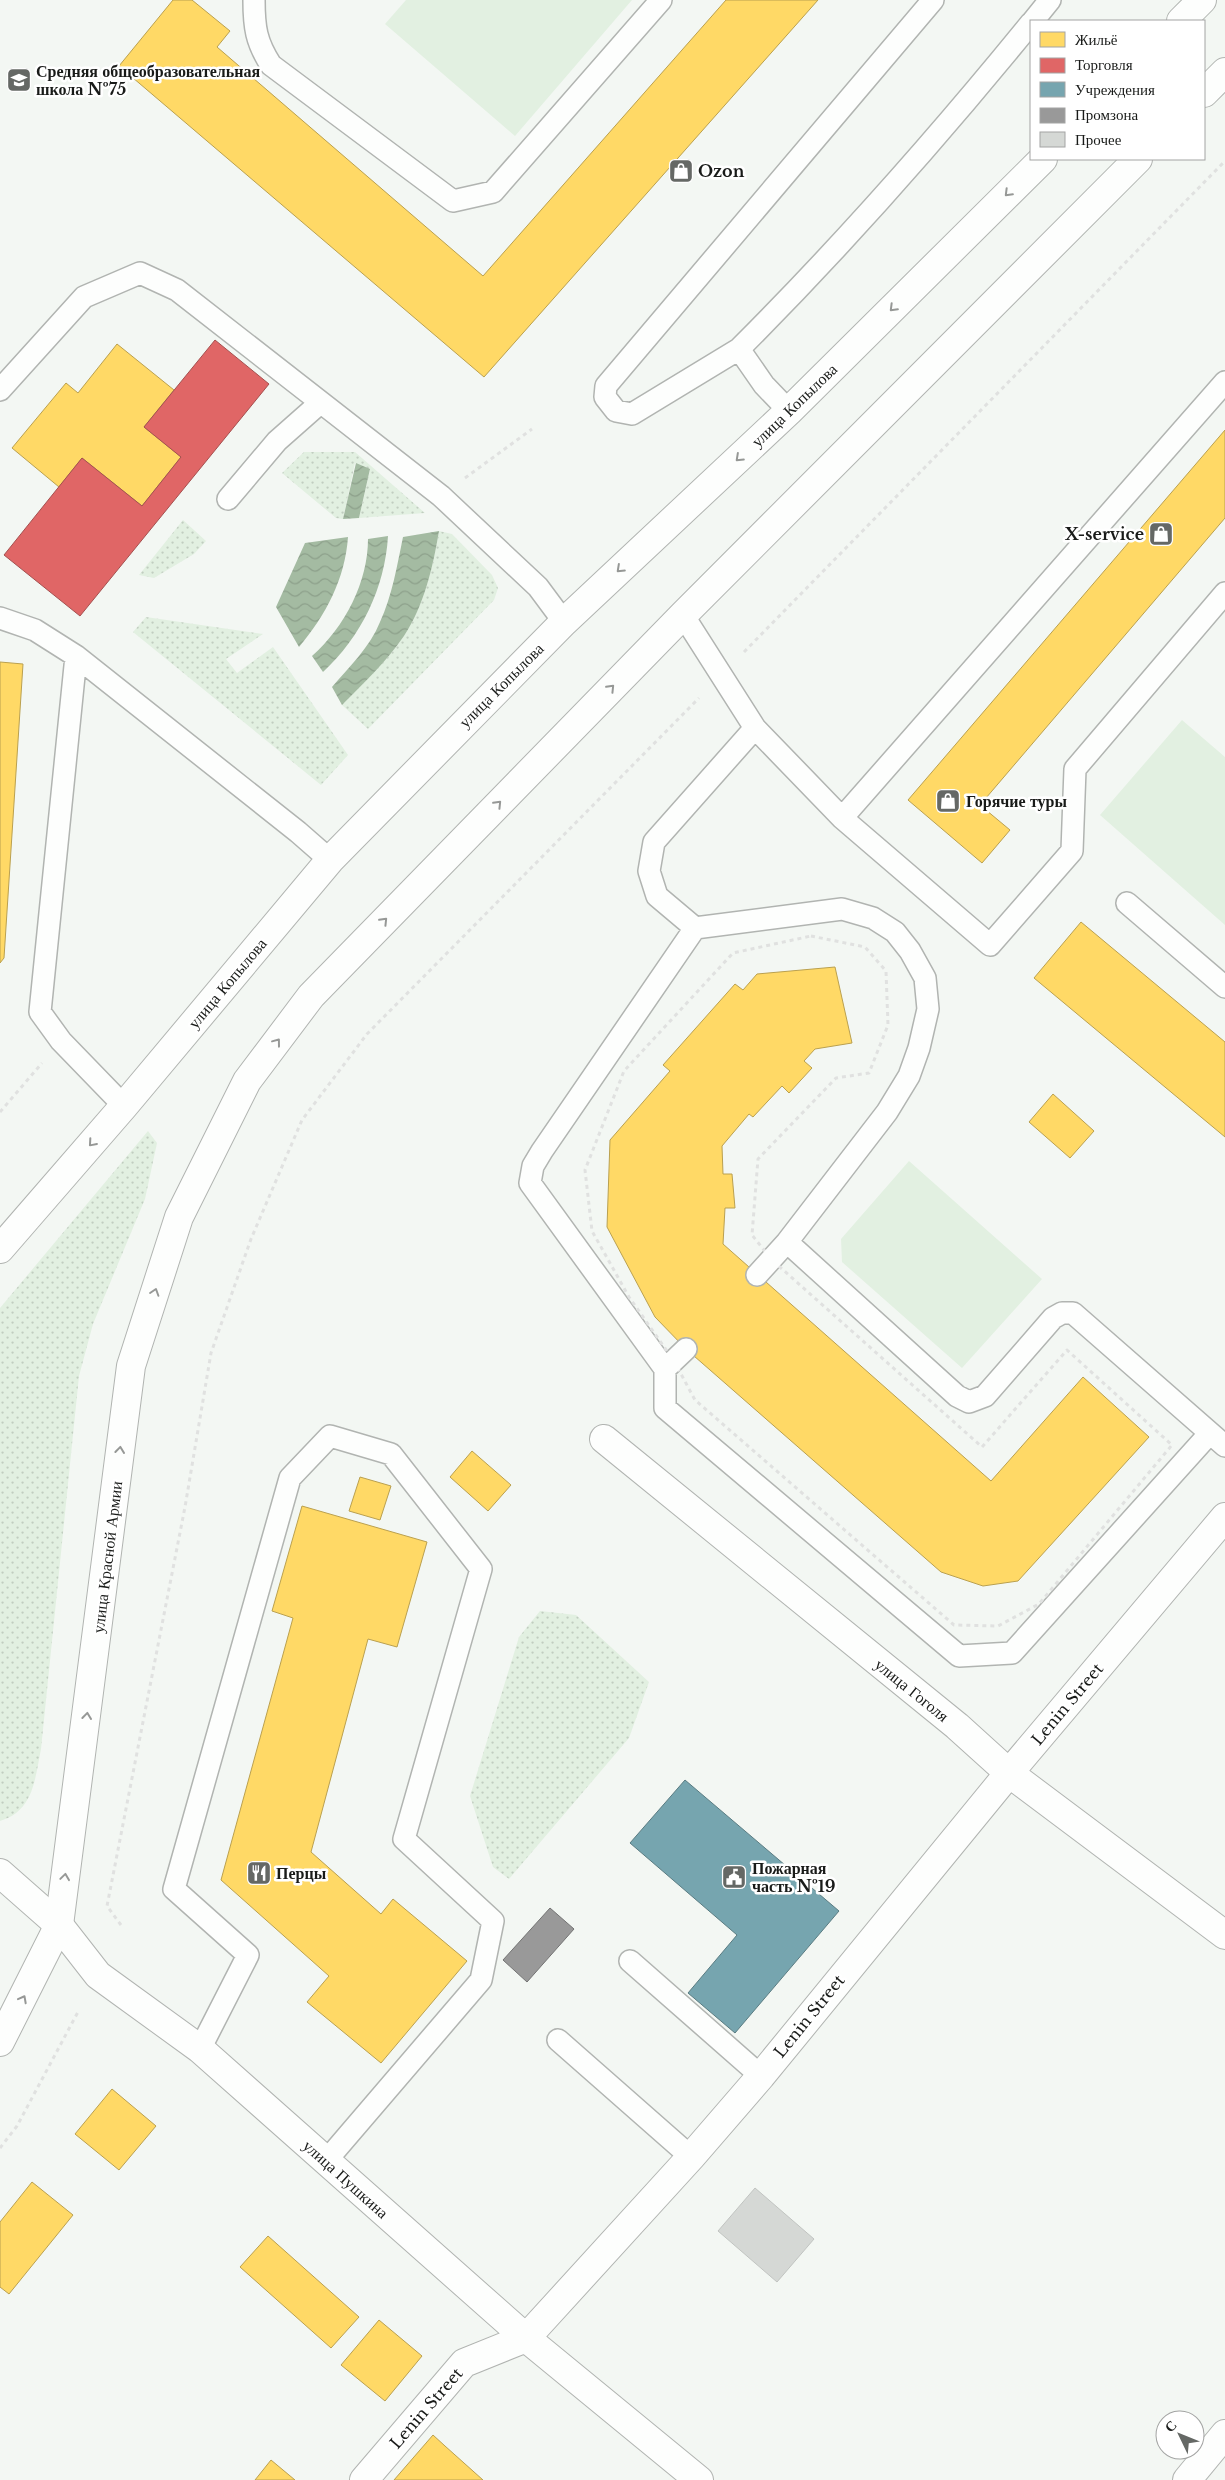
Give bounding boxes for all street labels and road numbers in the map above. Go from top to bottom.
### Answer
street label: улица Копылова [747,359,841,451]
street label: улица Копылова [454,638,548,732]
street label: улица Копылова [183,934,271,1032]
street label: улица Красной Армии [88,1479,126,1634]
street label: улица Гоголя [871,1654,953,1726]
street label: Lenin Street [1027,1659,1107,1749]
street label: Lenin Street [769,1970,849,2062]
street label: улица Пушкина [299,2135,393,2223]
street label: Lenin Street [385,2363,467,2453]

